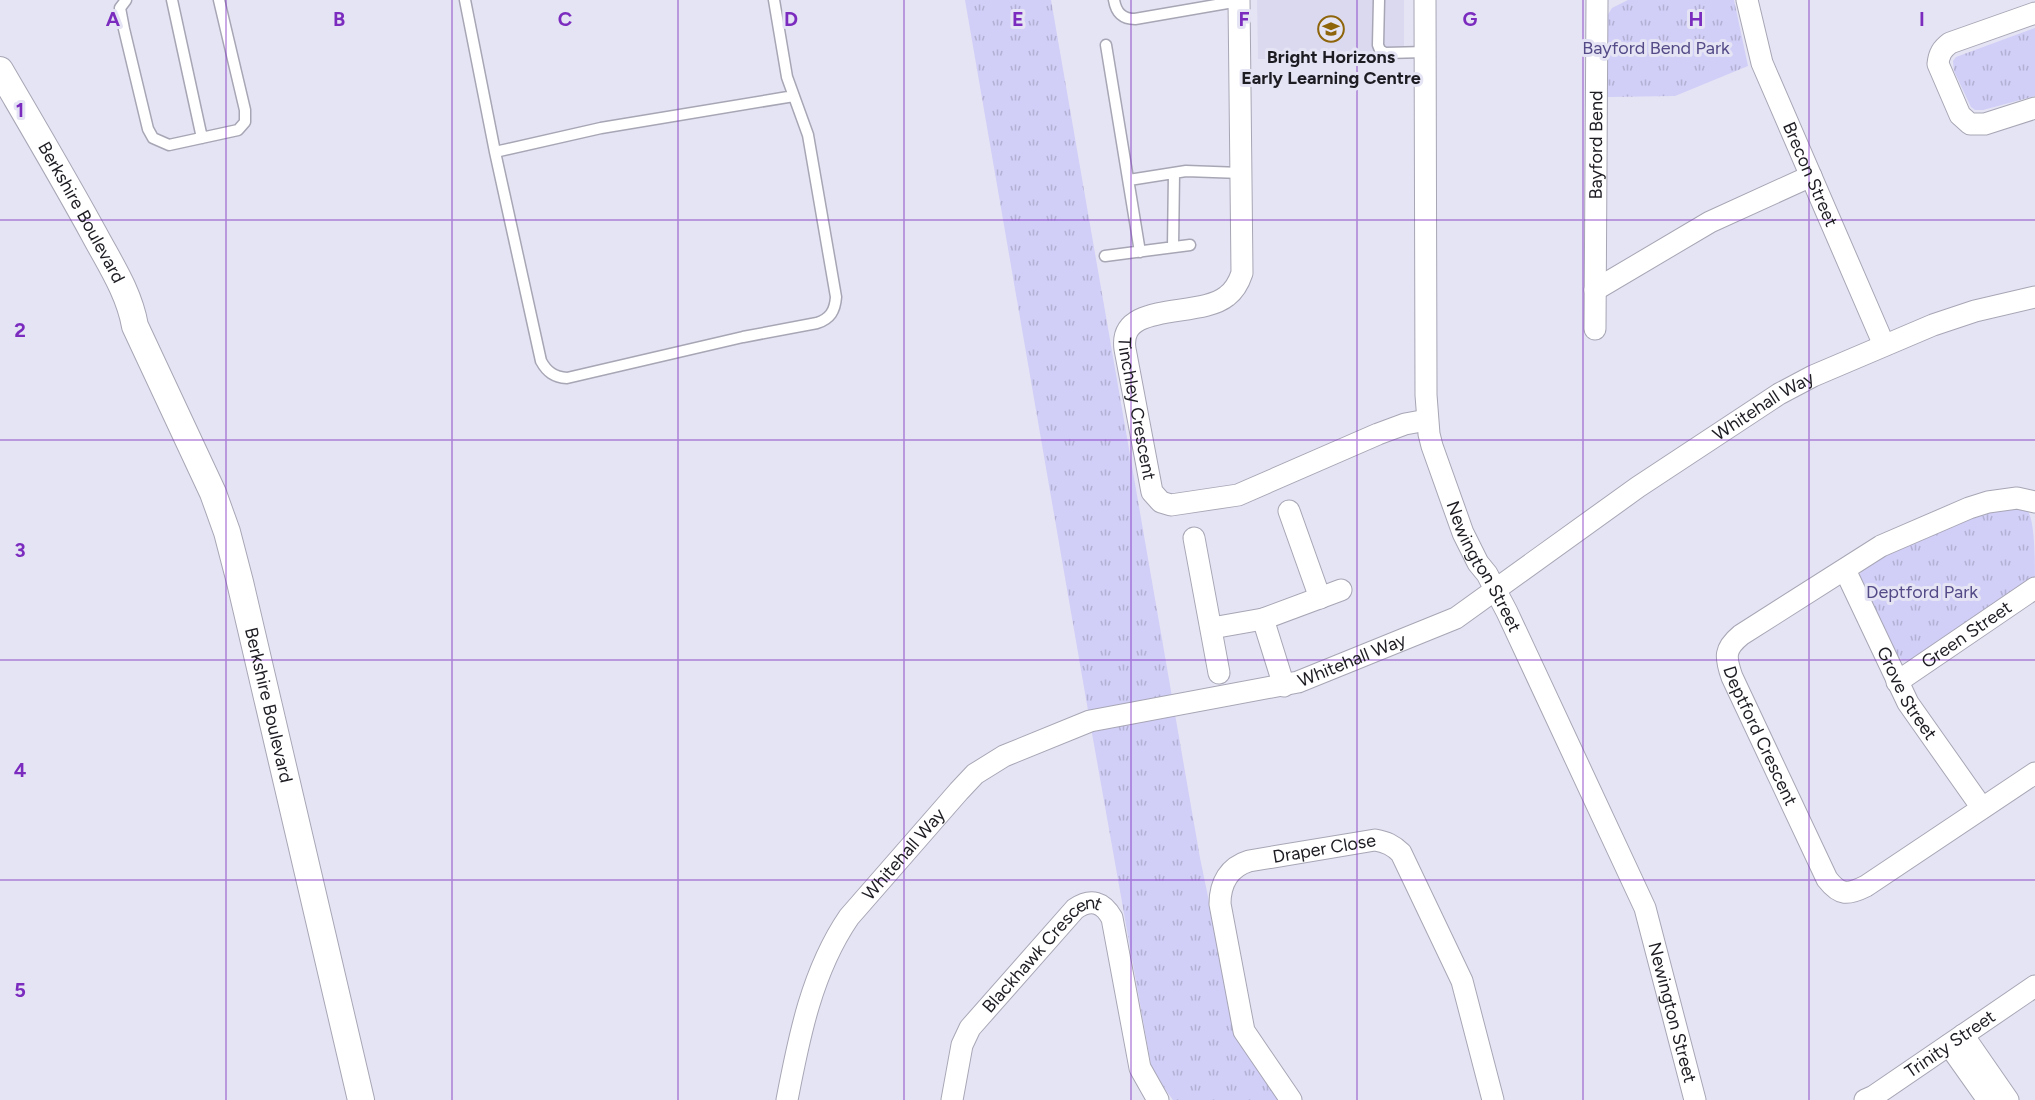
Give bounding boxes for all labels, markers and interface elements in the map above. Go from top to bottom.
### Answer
text: A [106,7,121,31]
text: B [333,7,345,31]
text: C [558,7,572,31]
text: D [784,7,798,31]
text: E [1012,7,1024,31]
text: F [1238,7,1250,31]
text: G [1463,7,1478,31]
text: H [1689,7,1704,31]
text: I [1919,7,1925,31]
school or university icon: Bright Horizons Early Learning Centre [1316,14,1346,44]
park label: Bayford Bend Park [1582,37,1730,59]
place label: Bright Horizons Early Learning Centre [1241,46,1421,89]
street label: Bayford Bend [1585,90,1607,200]
text: 1 [16,98,24,122]
street label: Brecon Street [1778,118,1843,230]
street label: Berkshire Boulevard [33,138,130,287]
text: 2 [14,318,26,342]
street label: Tinchley Crescent [1113,336,1161,482]
street label: Whitehall Way [1709,366,1818,446]
street label: Newington Street [1442,498,1526,636]
text: 3 [14,538,26,562]
park label: Deptford Park [1866,581,1978,603]
street label: Green Street [1917,596,2016,673]
street label: Berkshire Boulevard [240,625,298,785]
street label: Whitehall Way [1295,628,1410,692]
street label: Grove Street [1872,643,1942,744]
street label: Deptford Crescent [1718,663,1802,809]
text: 4 [14,758,27,782]
street label: Whitehall Way [858,803,950,905]
street label: Draper Close [1271,829,1378,868]
street label: Blackhawk Crescent [978,891,1105,1017]
street label: Newington Street [1643,940,1701,1085]
text: 5 [14,978,26,1002]
street label: Trinity Street [1901,1005,2000,1083]

